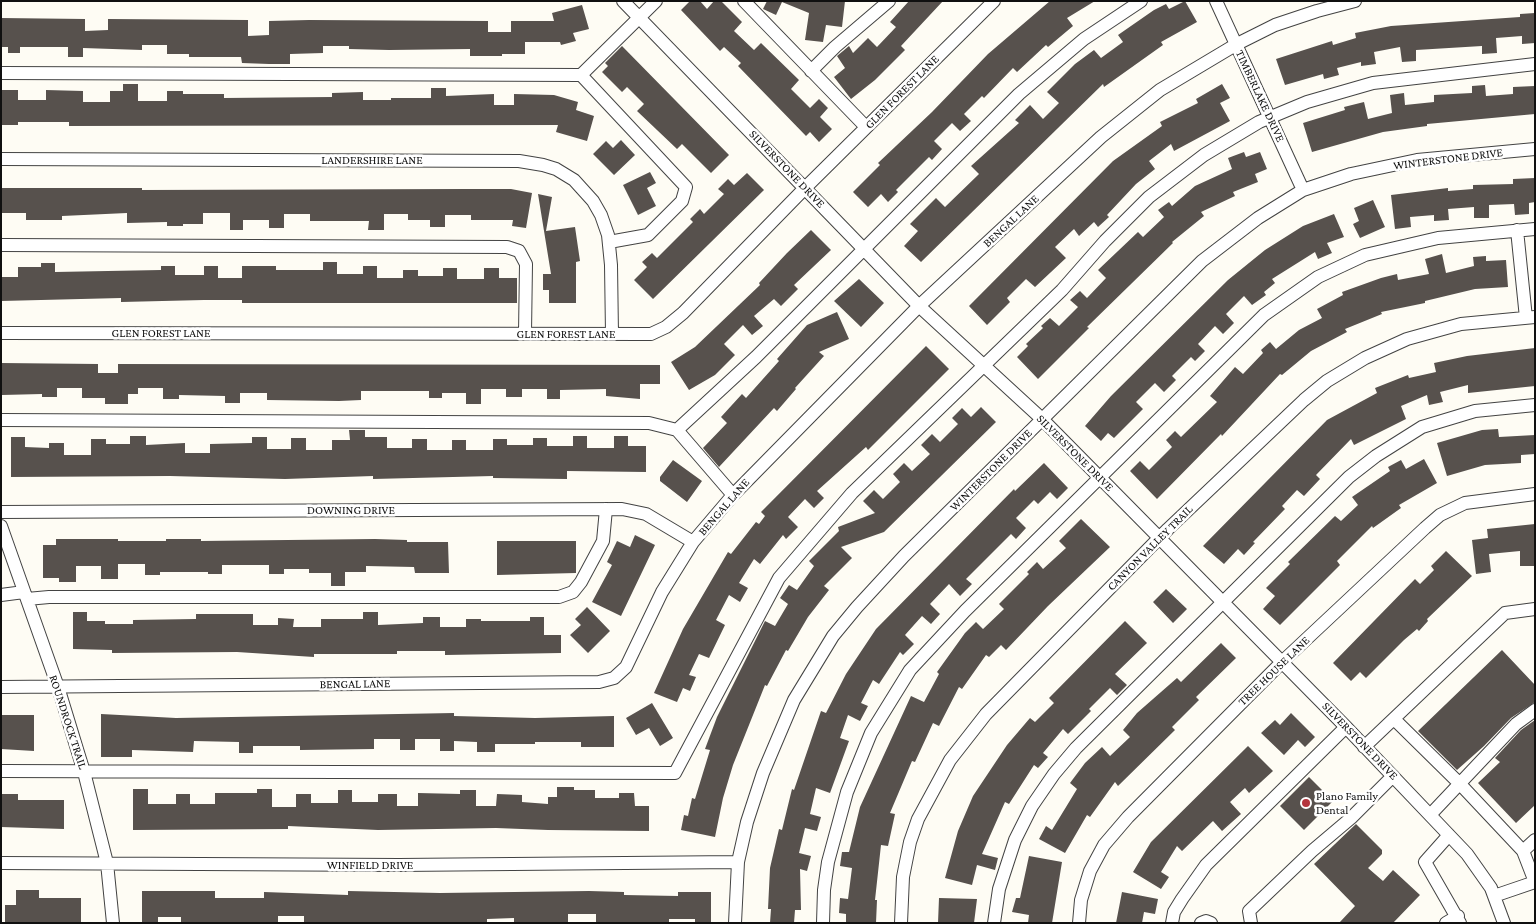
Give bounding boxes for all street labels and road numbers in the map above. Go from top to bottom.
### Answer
street label: TIMBERLAKE DRIVE [1232,48,1288,144]
street label: GLEN FOREST LANE [862,52,942,132]
street label: SILVERSTONE DRIVE [746,127,828,211]
street label: WINTERSTONE DRIVE [1392,145,1504,173]
street label: LANDERSHIRE LANE [321,153,423,167]
street label: BENGAL LANE [980,192,1042,250]
street label: GLEN FOREST LANE [112,326,210,340]
street label: GLEN FOREST LANE [517,327,615,341]
street label: SILVERSTONE DRIVE [1034,412,1116,494]
street label: WINTERSTONE DRIVE [947,426,1035,514]
street label: BENGAL LANE [695,476,753,538]
street label: CANYON VALLEY TRAIL [1104,502,1196,594]
street label: DOWNING DRIVE [307,503,395,517]
street label: TREE HOUSE LANE [1235,633,1313,709]
street label: ROUNDROCK TRAIL [46,673,90,771]
street label: BENGAL LANE [319,676,391,692]
street label: SILVERSTONE DRIVE [1319,699,1401,783]
street label: WINFIELD DRIVE [327,858,413,872]

